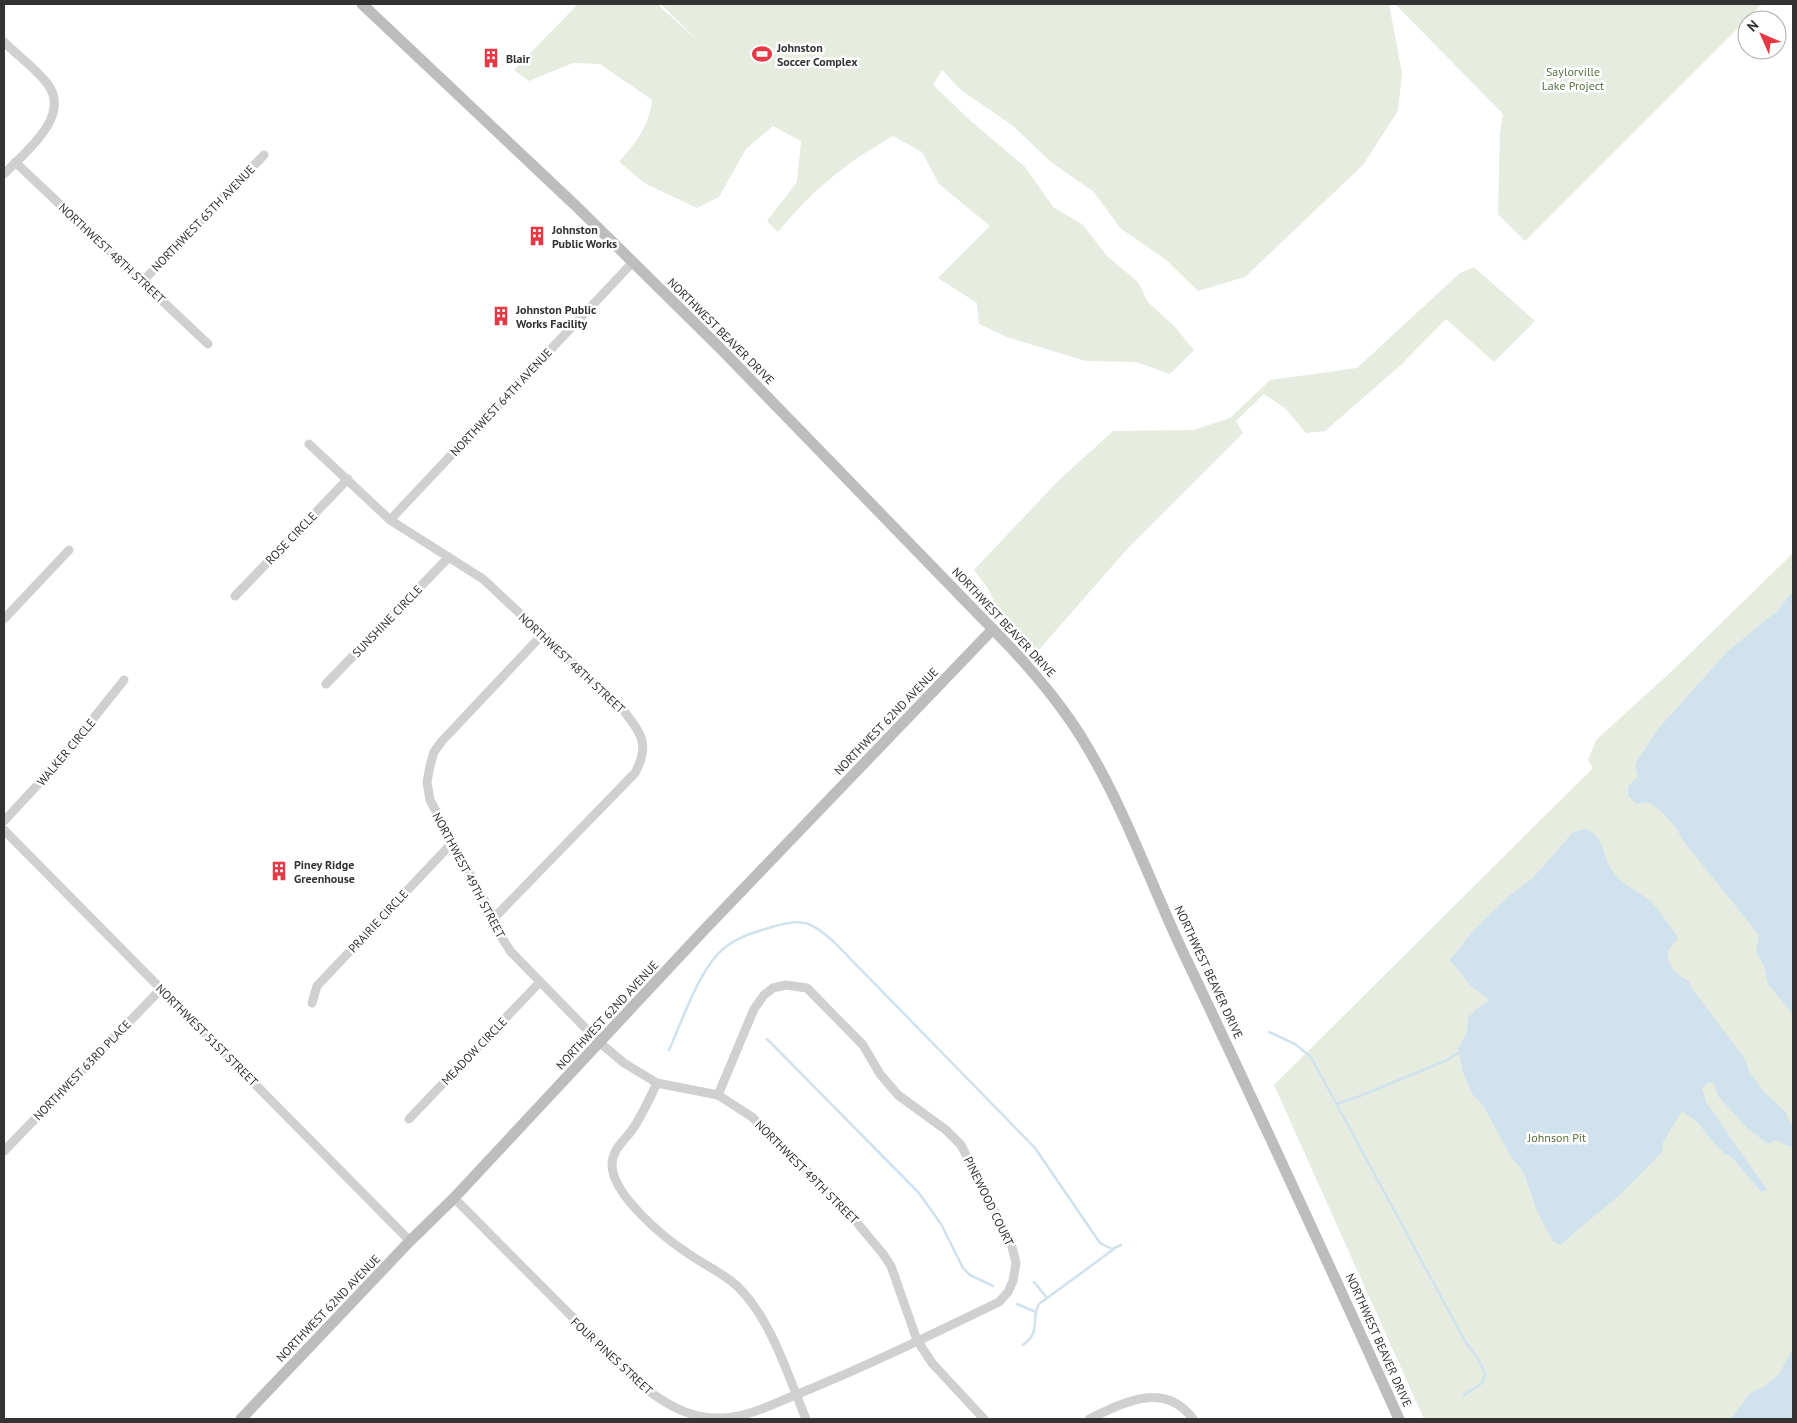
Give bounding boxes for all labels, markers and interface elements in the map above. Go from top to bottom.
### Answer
north arrow [1737,10,1787,60]
text: N [1743,16,1762,35]
place label: Johnston Soccer Complex [776,40,858,69]
sports icon: Johnston Soccer Complex [751,43,773,65]
building icon: Blair [480,47,502,69]
place label: Blair [506,51,531,66]
park label: Saylorville Lake Project [1542,64,1604,93]
street label: NORTHWEST 65TH AVENUE [148,162,258,274]
street label: NORTHWEST 48TH STREET [56,200,169,307]
place label: Johnston Public Works [551,222,617,251]
building icon: Johnston Public Works [526,225,548,247]
street label: NORTHWEST BEAVER DRIVE [665,275,777,387]
place label: Johnston Public Works Facility [515,302,596,331]
building icon: Johnston Public Works Facility [490,305,512,327]
street label: NORTHWEST 64TH AVENUE [447,345,555,459]
street label: ROSE CIRCLE [262,509,320,567]
street label: NORTHWEST BEAVER DRIVE [949,564,1059,680]
street label: SUNSHINE CIRCLE [349,582,425,660]
street label: NORTHWEST 48TH STREET [516,610,629,717]
street label: NORTHWEST 62ND AVENUE [831,664,941,778]
street label: WALKER CIRCLE [33,715,99,789]
street label: NORTHWEST 49TH STREET [429,810,509,941]
place label: Piney Ridge Greenhouse [294,857,355,886]
building icon: Piney Ridge Greenhouse [268,860,290,882]
street label: PRAIRIE CIRCLE [345,886,411,956]
street label: NORTHWEST BEAVER DRIVE [1172,903,1246,1041]
street label: NORTHWEST 62ND AVENUE [553,957,661,1073]
street label: NORTHWEST 51ST STREET [153,981,261,1089]
street label: MEADOW CIRCLE [438,1014,510,1088]
street label: NORTHWEST 63RD PLACE [30,1017,134,1123]
street label: NORTHWEST 49TH STREET [752,1117,862,1227]
park label: Johnson Pit [1527,1130,1586,1145]
street label: PINEWOOD COURT [961,1154,1017,1248]
street label: NORTHWEST 62ND AVENUE [273,1251,383,1365]
street label: NORTHWEST BEAVER DRIVE [1343,1271,1415,1409]
street label: FOUR PINES STREET [568,1314,656,1398]

